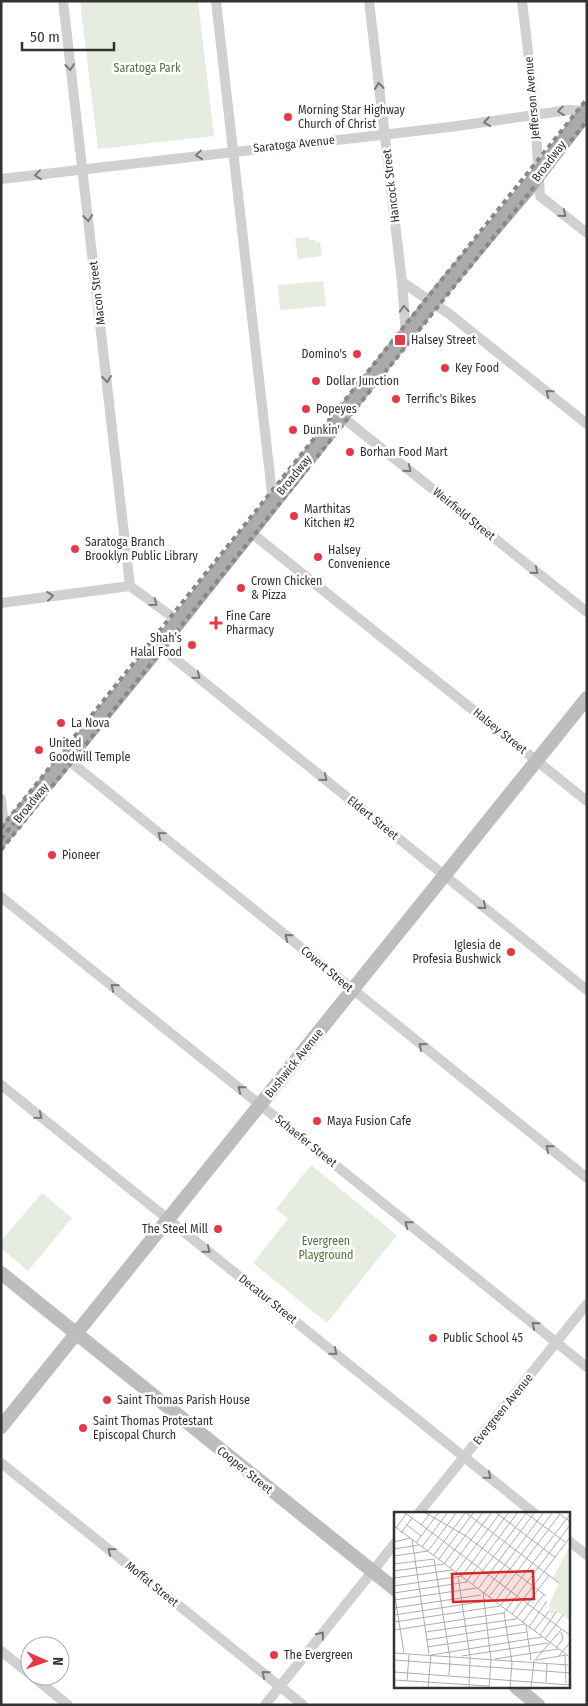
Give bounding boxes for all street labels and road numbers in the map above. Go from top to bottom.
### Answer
street label: Jefferson Avenue [521,56,543,140]
street label: Saratoga Avenue [253,133,335,155]
street label: Broadway [529,137,569,184]
street label: Hancock Street [380,148,402,223]
street label: Macon Street [86,260,108,326]
street label: Broadway [274,452,315,498]
street label: Weirfield Street [430,485,498,543]
street label: Halsey Street [470,705,530,757]
street label: Broadway [11,780,52,826]
street label: Eldert Street [345,793,401,843]
street label: Covert Street [298,943,356,995]
street label: Bushwick Avenue [262,1026,326,1100]
street label: Schaefer Street [272,1112,340,1170]
street label: Decatur Street [236,1271,300,1327]
street label: Evergreen Avenue [470,1371,536,1447]
street label: Cooper Street [214,1443,276,1497]
street label: Moffat Street [123,1558,181,1610]

